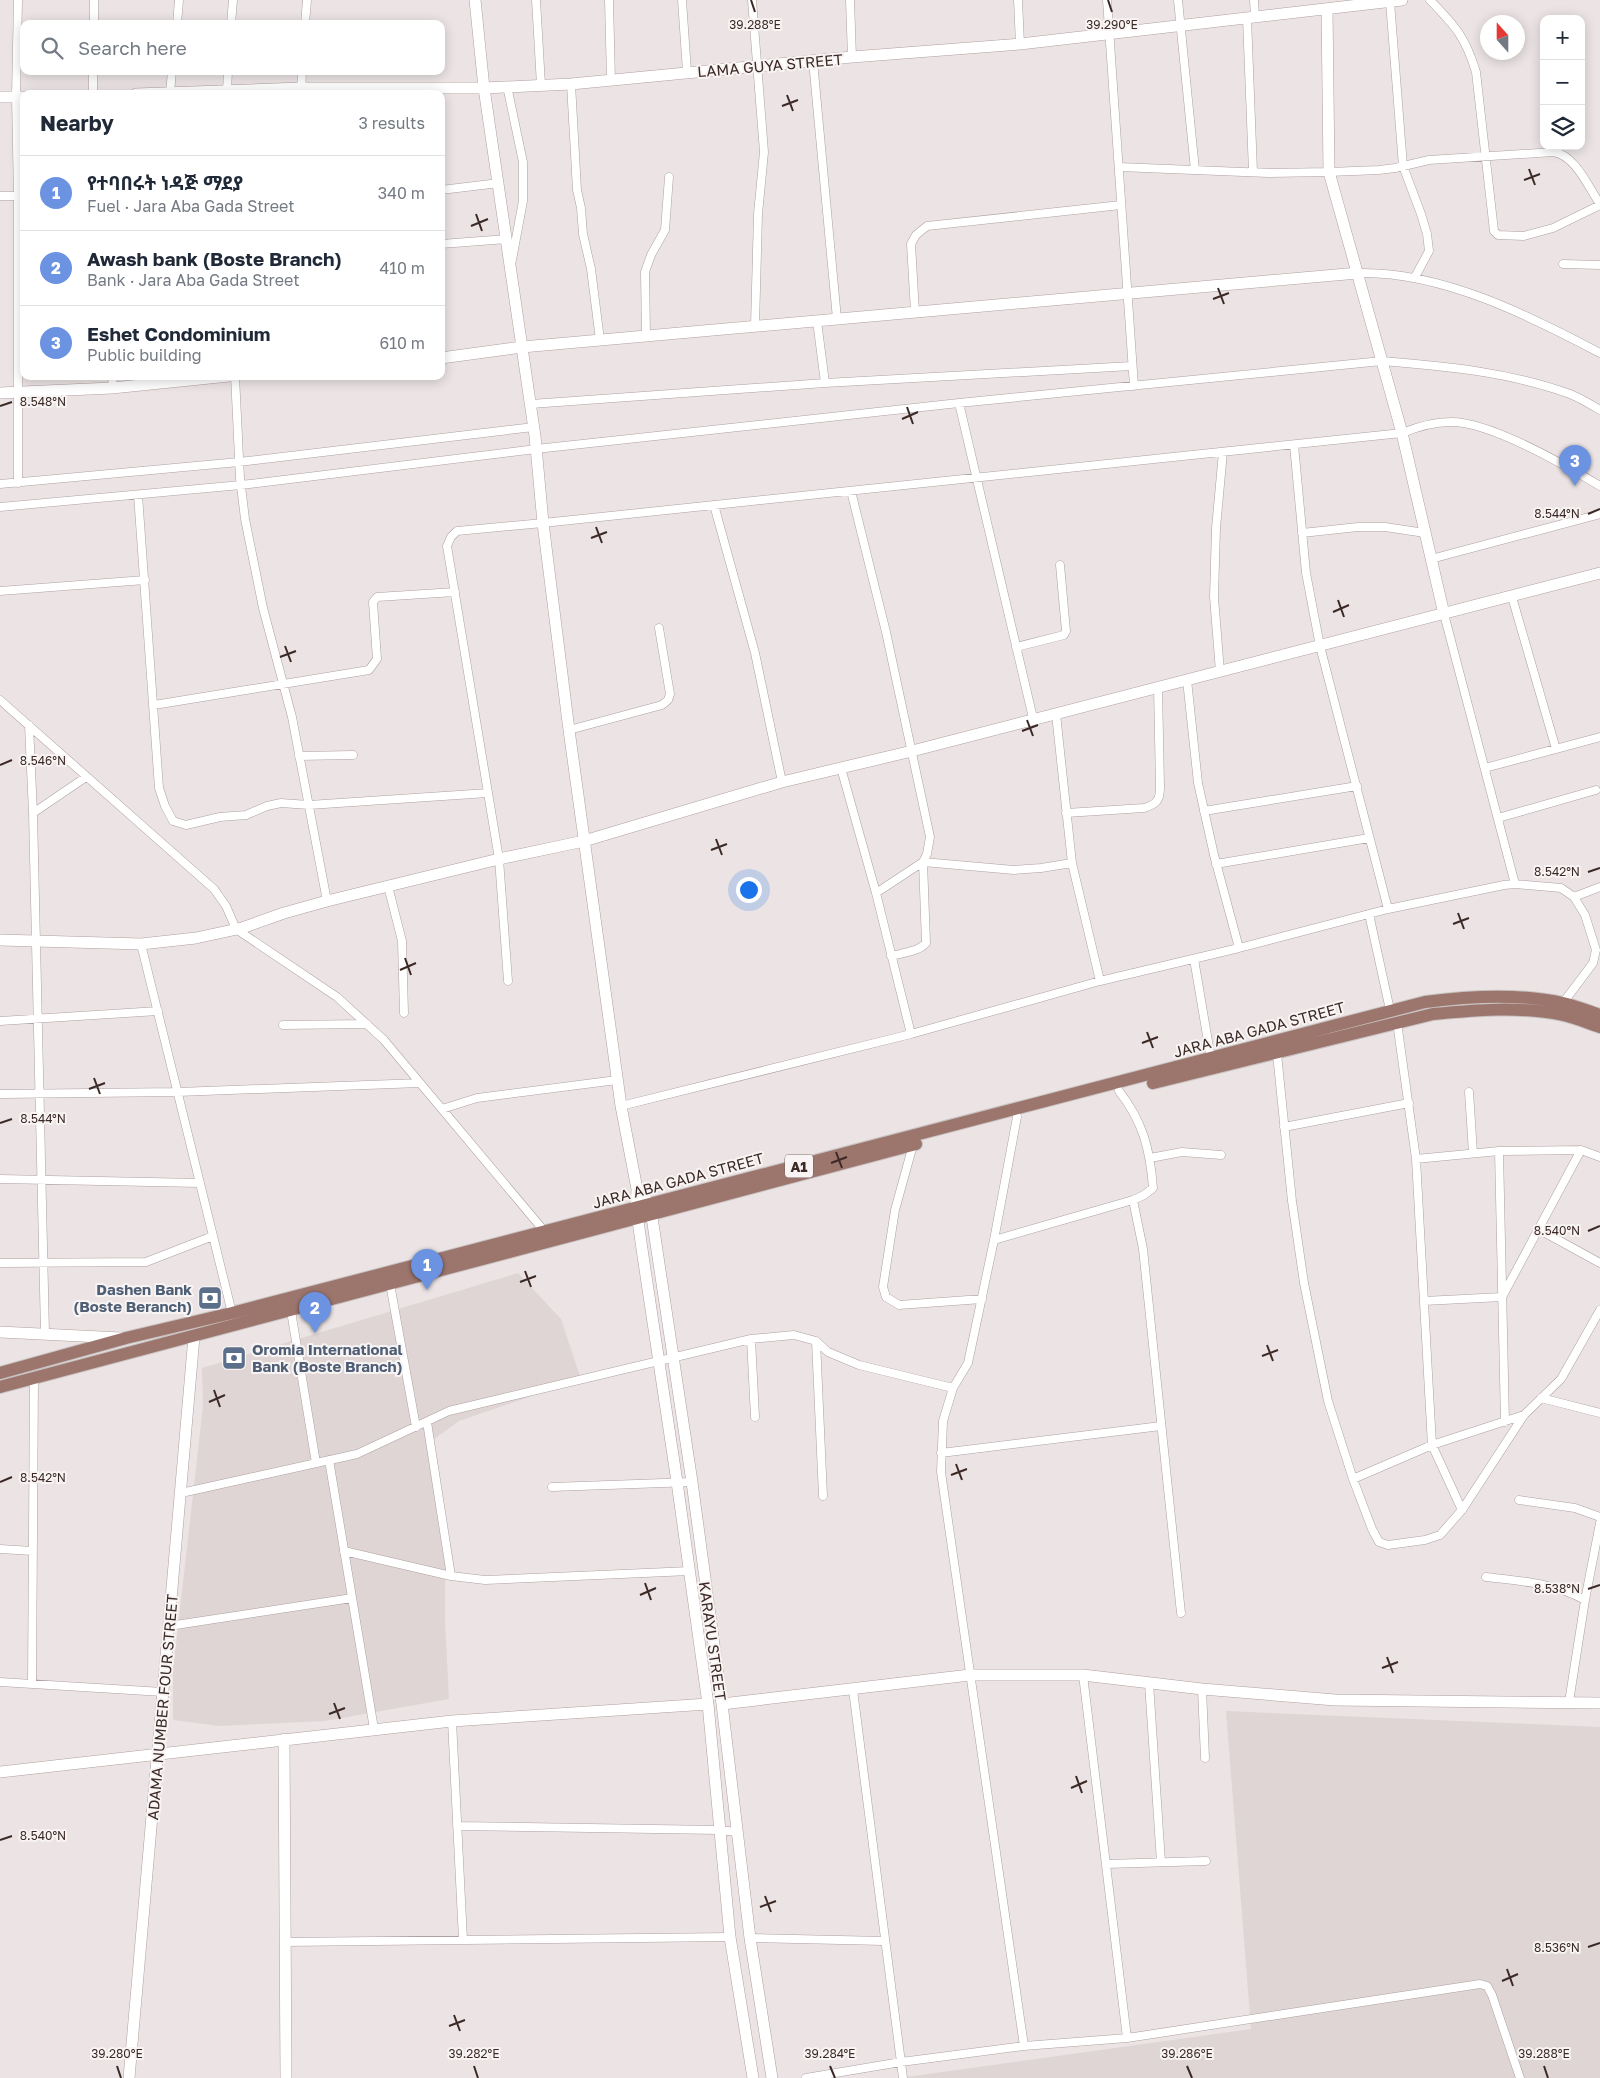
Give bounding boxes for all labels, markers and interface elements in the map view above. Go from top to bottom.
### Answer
north arrow [1480,15,1525,60]
map controls [1540,15,1585,150]
button: + [1540,15,1585,60]
text: 39.288°E [729,17,781,32]
text: 39.290°E [1086,17,1138,32]
search box [20,20,445,75]
icon: search [38,34,66,62]
text: Search here [78,36,187,59]
street label: LAMA GUYA STREET [697,50,843,80]
button: − [1540,60,1585,105]
button: layers [1540,105,1585,150]
text: Nearby [40,110,114,136]
text: 3 results [358,113,425,133]
text: የተባበሩት ነዳጅ ማደያ [87,171,243,194]
text: 1 [52,183,60,203]
text: 340 m [378,183,425,203]
text: Fuel · Jara Aba Gada Street [87,196,295,216]
text: Awash bank (Boste Branch) [87,247,342,270]
text: 2 [51,258,61,278]
text: 410 m [379,258,425,278]
text: Bank · Jara Aba Gada Street [87,270,300,290]
text: Eshet Condominium [87,322,270,345]
text: 3 [51,333,61,353]
text: 610 m [379,333,425,353]
text: Public building [87,345,202,365]
text: 8.548°N [20,394,66,409]
pin: 3 [1559,445,1591,486]
text: 8.544°N [1534,506,1580,521]
text: 8.546°N [20,753,66,768]
text: 8.542°N [1534,864,1580,879]
your location [736,877,762,903]
street label: JARA ABA GADA STREET [1171,997,1347,1061]
text: 8.544°N [20,1111,66,1126]
street label: JARA ABA GADA STREET [590,1148,766,1212]
road number: A1 [785,1154,813,1178]
text: 8.540°N [1534,1223,1580,1238]
pin: 1 [411,1249,443,1290]
place label: Dashen Bank (Boste Beranch) [74,1280,192,1315]
bank icon: Dashen Bank (Boste Beranch) [197,1285,223,1311]
pin: 2 [299,1292,331,1333]
place label: Oromia International Bank (Boste Branch) [252,1340,402,1375]
bank icon: Oromia International Bank (Boste Branch) [221,1345,247,1371]
text: 8.542°N [20,1470,66,1485]
street label: KARAYU STREET [696,1580,730,1702]
text: 8.538°N [1534,1581,1580,1596]
street label: ADAMA NUMBER FOUR STREET [143,1593,181,1821]
text: 8.540°N [20,1828,66,1843]
text: 8.536°N [1534,1940,1580,1955]
text: 39.280°E [91,2046,143,2061]
text: 39.282°E [448,2046,500,2061]
text: 39.284°E [805,2046,855,2061]
text: 39.286°E [1161,2046,1213,2061]
text: 39.288°E [1518,2046,1570,2061]

